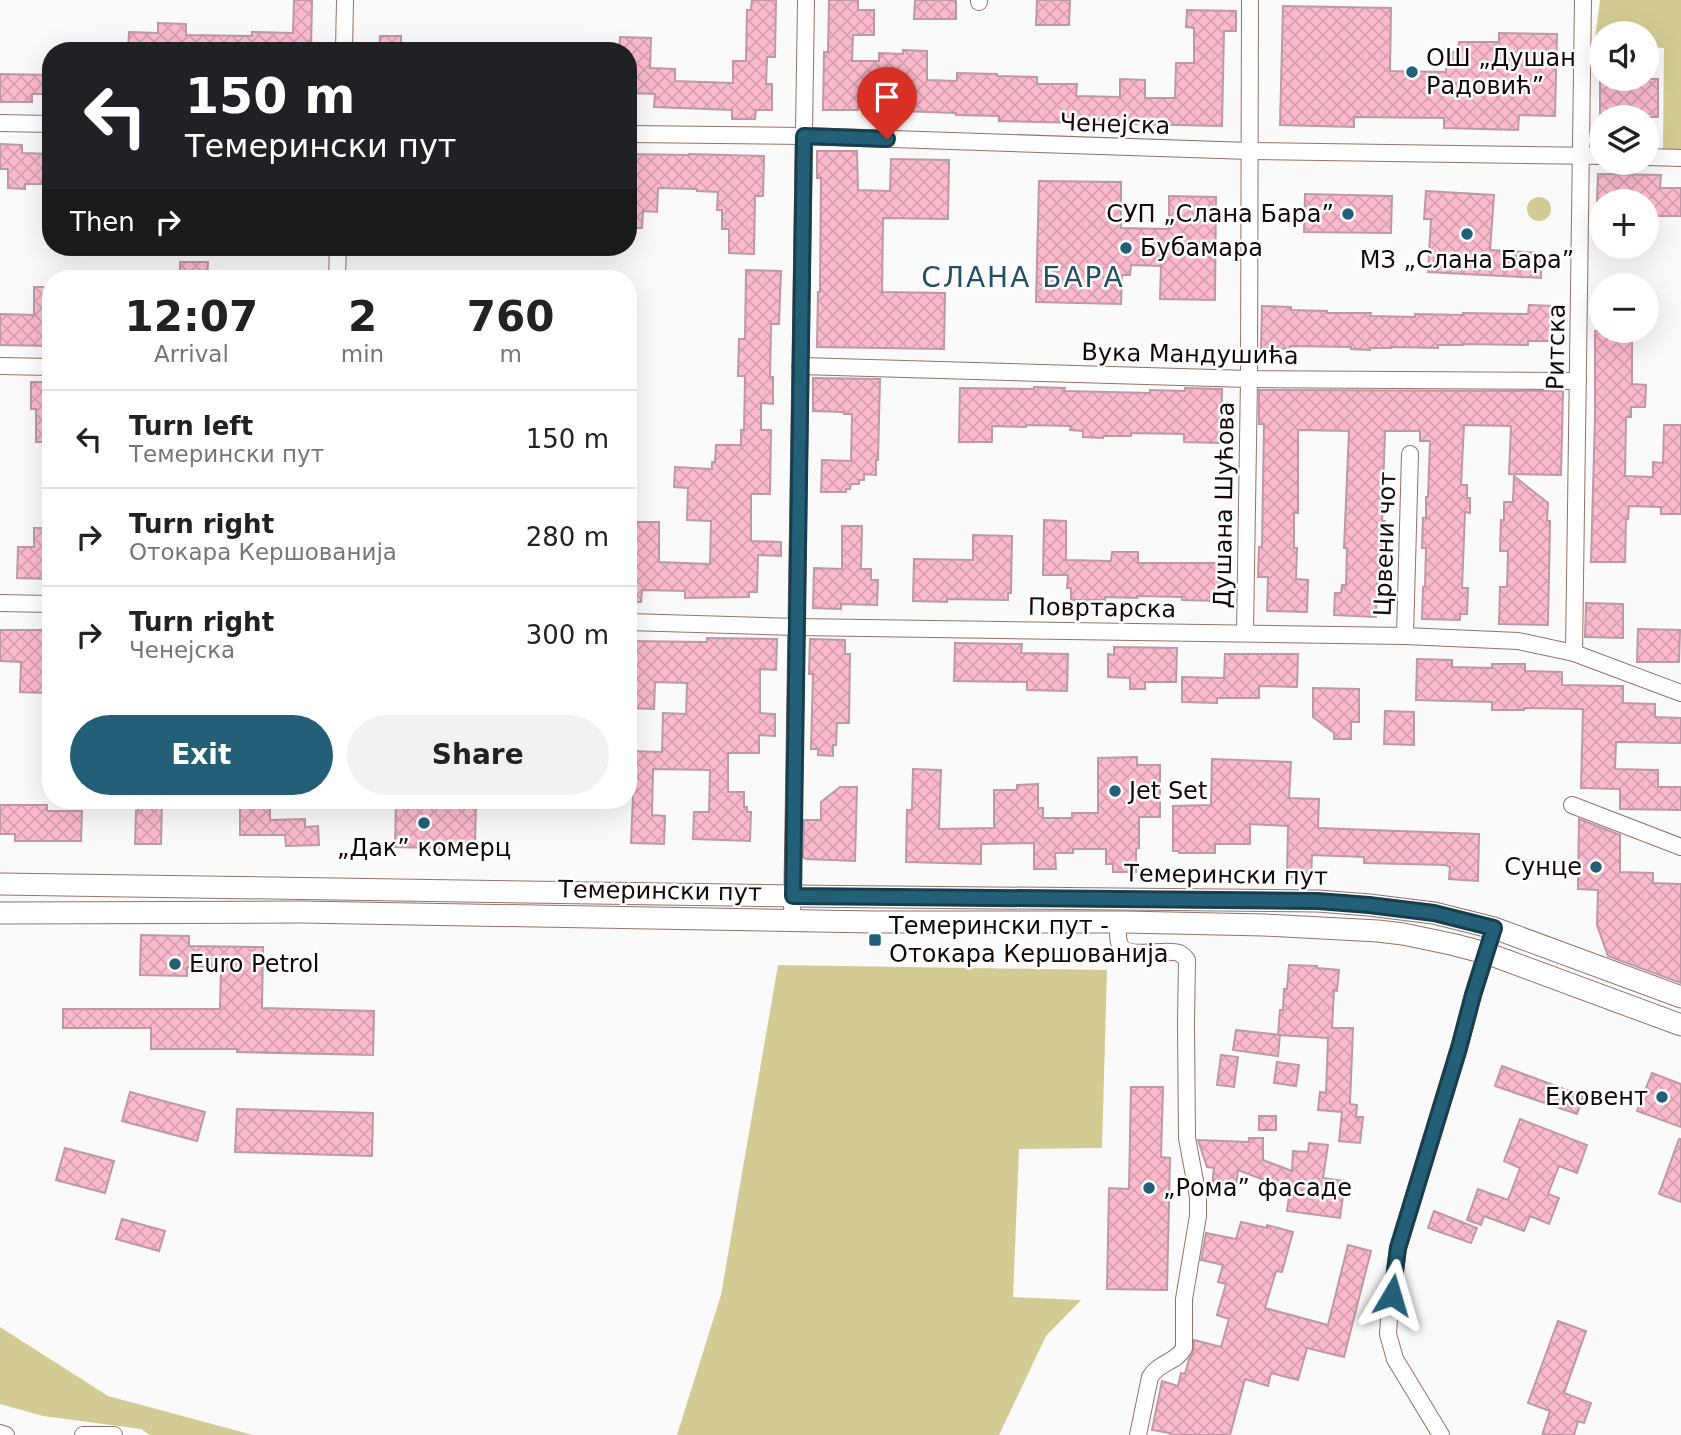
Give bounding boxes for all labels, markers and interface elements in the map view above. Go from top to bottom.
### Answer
map controls [1589,21,1659,343]
button: sound [1589,21,1659,91]
place label: ОШ „Душан Радовић” [1426,44,1576,100]
marker: ОШ „Душан Радовић” [1404,64,1420,80]
pin [857,67,917,139]
text: 150 m [185,68,355,125]
icon: left [70,70,161,161]
icon: arrive [868,78,906,116]
button: layers [1589,105,1659,175]
street label: Ченејска [1059,108,1171,140]
text: Темерински пут [185,127,456,165]
button: + [1589,189,1659,259]
place label: СУП „Слана Бара” [1106,200,1334,228]
icon: right [149,203,187,241]
marker: СУП „Слана Бара” [1340,206,1356,222]
text: Then [70,207,135,237]
marker: МЗ „Слана Бара” [1459,226,1475,242]
place label: Бубамара [1140,234,1263,262]
marker: Бубамара [1118,240,1134,256]
place label: МЗ „Слана Бара” [1360,246,1574,274]
district label: СЛАНА БАРА [921,261,1125,294]
button: − [1589,273,1659,343]
text: 12:07 [125,292,258,341]
text: 2 [348,292,377,341]
text: 760 [467,292,554,341]
street label: Ритска [1541,304,1571,390]
street label: Вука Мандушића [1081,338,1299,370]
text: Arrival [154,341,229,367]
text: min [341,341,384,367]
text: m [499,341,522,367]
street label: Душана Шућова [1208,401,1240,609]
text: Turn left [129,411,253,441]
icon: left [70,420,108,458]
text: 150 m [526,424,609,454]
text: Темерински пут [129,441,324,467]
street label: Црвени чот [1368,471,1402,617]
text: Turn right [129,509,274,539]
icon: right [70,518,108,556]
text: 280 m [526,522,609,552]
text: Отокара Кершованија [129,539,397,565]
street label: Повртарска [1028,593,1176,623]
text: Turn right [129,607,274,637]
icon: right [70,616,108,654]
text: 300 m [526,620,609,650]
text: Ченејска [129,637,235,663]
button: Exit [70,715,333,795]
button: Share [347,715,609,795]
place label: Jet Set [1127,777,1207,805]
marker: Jet Set [1107,783,1123,799]
marker: „Дак” комерц [416,815,432,831]
place label: „Дак” комерц [337,834,511,862]
place label: Сунце [1504,853,1582,881]
street label: Темерински пут [1123,859,1328,891]
marker: Сунце [1588,859,1604,875]
street label: Темерински пут [557,875,762,907]
place label: Темерински пут - Отокара Кершованија [888,912,1169,968]
marker: Темерински пут - Отокара Кершованија [867,932,883,948]
place label: Euro Petrol [189,950,320,978]
marker: Euro Petrol [167,956,183,972]
place label: Ековент [1545,1083,1648,1111]
marker: Ековент [1654,1089,1670,1105]
place label: „Рома” фасаде [1163,1174,1352,1202]
marker: „Рома” фасаде [1141,1180,1157,1196]
position arrow [1355,1258,1429,1332]

